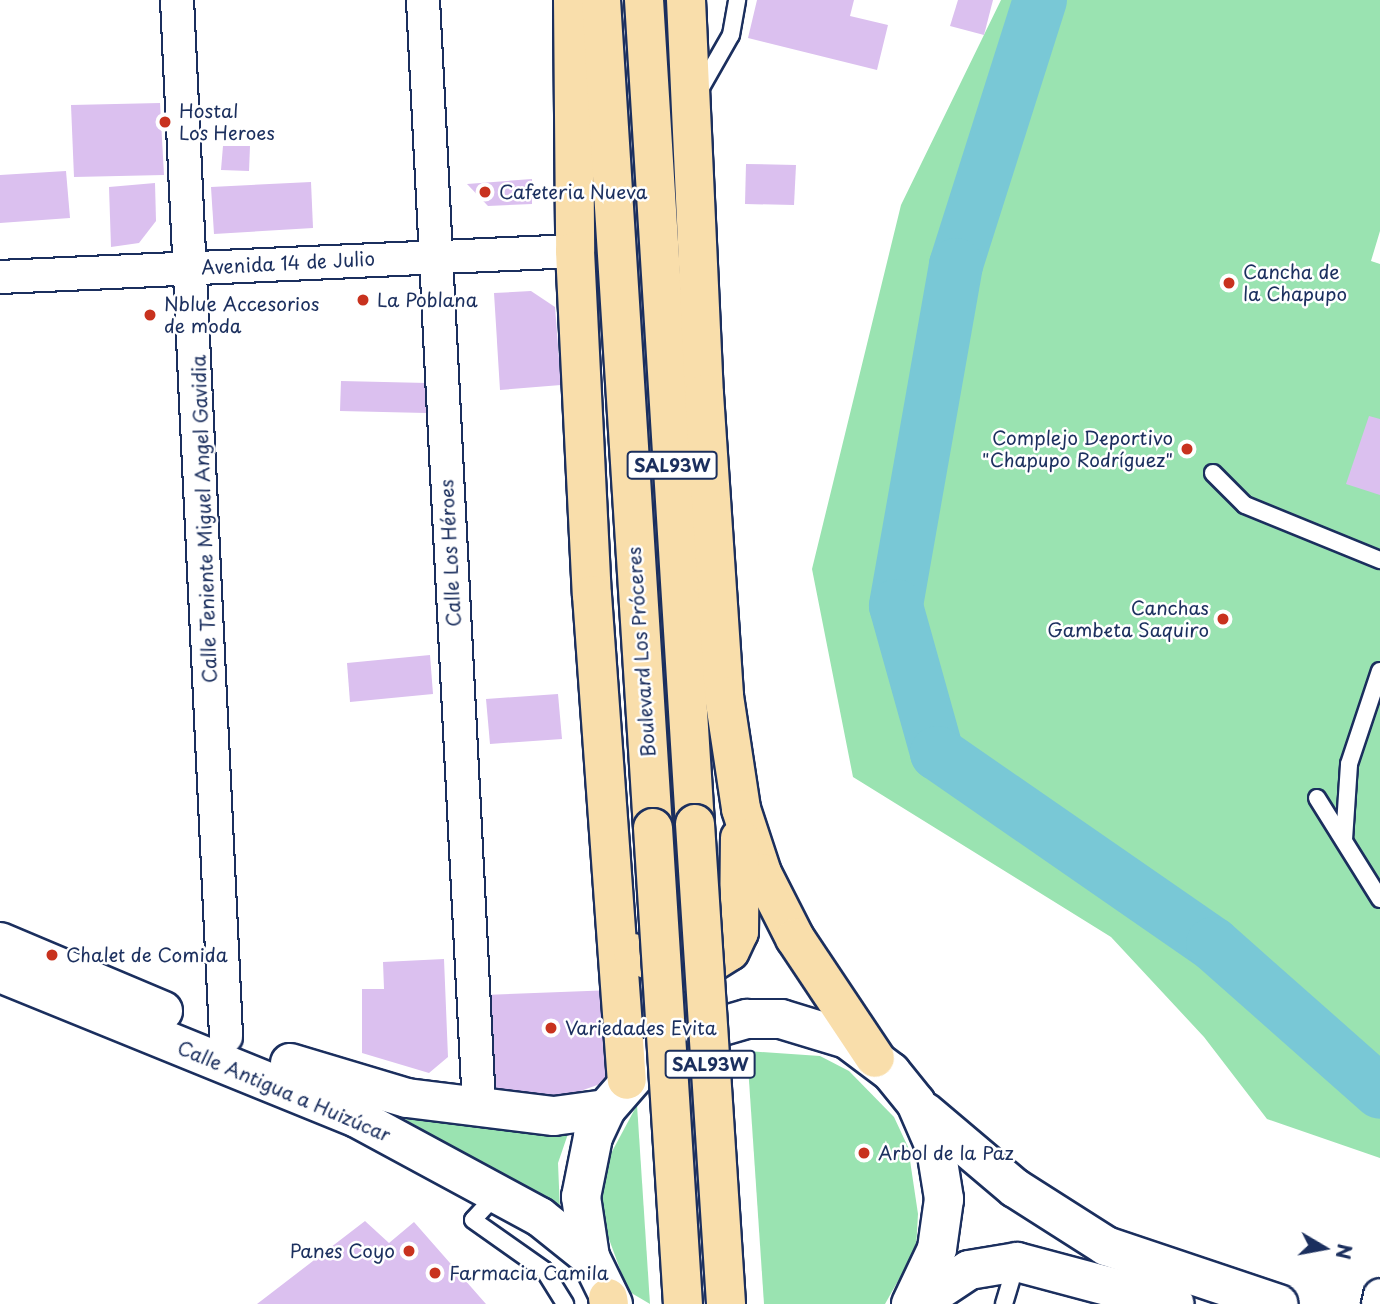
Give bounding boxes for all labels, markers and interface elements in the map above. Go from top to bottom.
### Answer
place label: Hostal Los Heroes [179,100,278,144]
marker: Hostal Los Heroes [157,114,173,130]
place label: Cafeteria Nueva [499,181,648,203]
marker: Cafeteria Nueva [477,184,493,200]
street label: Avenida 14 de Julio [199,247,377,279]
place label: Cancha de la Chapupo [1243,261,1348,305]
marker: Cancha de la Chapupo [1221,275,1237,291]
place label: La Poblana [377,289,478,311]
marker: La Poblana [355,292,371,308]
place label: Nblue Accesorios de moda [164,293,319,337]
marker: Nblue Accesorios de moda [142,307,158,323]
street label: Calle Teniente Miguel Angel Gavidia [187,353,221,685]
place label: Complejo Deportivo "Chapupo Rodríguez" [981,427,1173,471]
marker: Complejo Deportivo "Chapupo Rodríguez" [1179,441,1195,457]
road number: SAL93W [626,450,718,480]
street label: Calle Los Héroes [435,477,465,629]
street label: Boulevard Los Próceres [622,546,660,758]
place label: Canchas Gambeta Saquiro [1047,597,1209,641]
marker: Canchas Gambeta Saquiro [1215,611,1231,627]
place label: Chalet de Comida [66,944,230,966]
marker: Chalet de Comida [44,947,60,963]
place label: Variedades Evita [565,1017,717,1039]
marker: Variedades Evita [543,1020,559,1036]
street label: Calle Antigua a Huizúcar [173,1035,395,1147]
road number: SAL93W [664,1050,756,1078]
place label: Arbol de la Paz [878,1142,1015,1164]
marker: Arbol de la Paz [856,1145,872,1161]
north arrow [1289,1213,1359,1283]
place label: Panes Coyo [288,1240,395,1262]
text: N [1330,1242,1360,1261]
marker: Panes Coyo [401,1243,417,1259]
place label: Farmacia Camila [449,1262,609,1284]
marker: Farmacia Camila [427,1265,443,1281]

